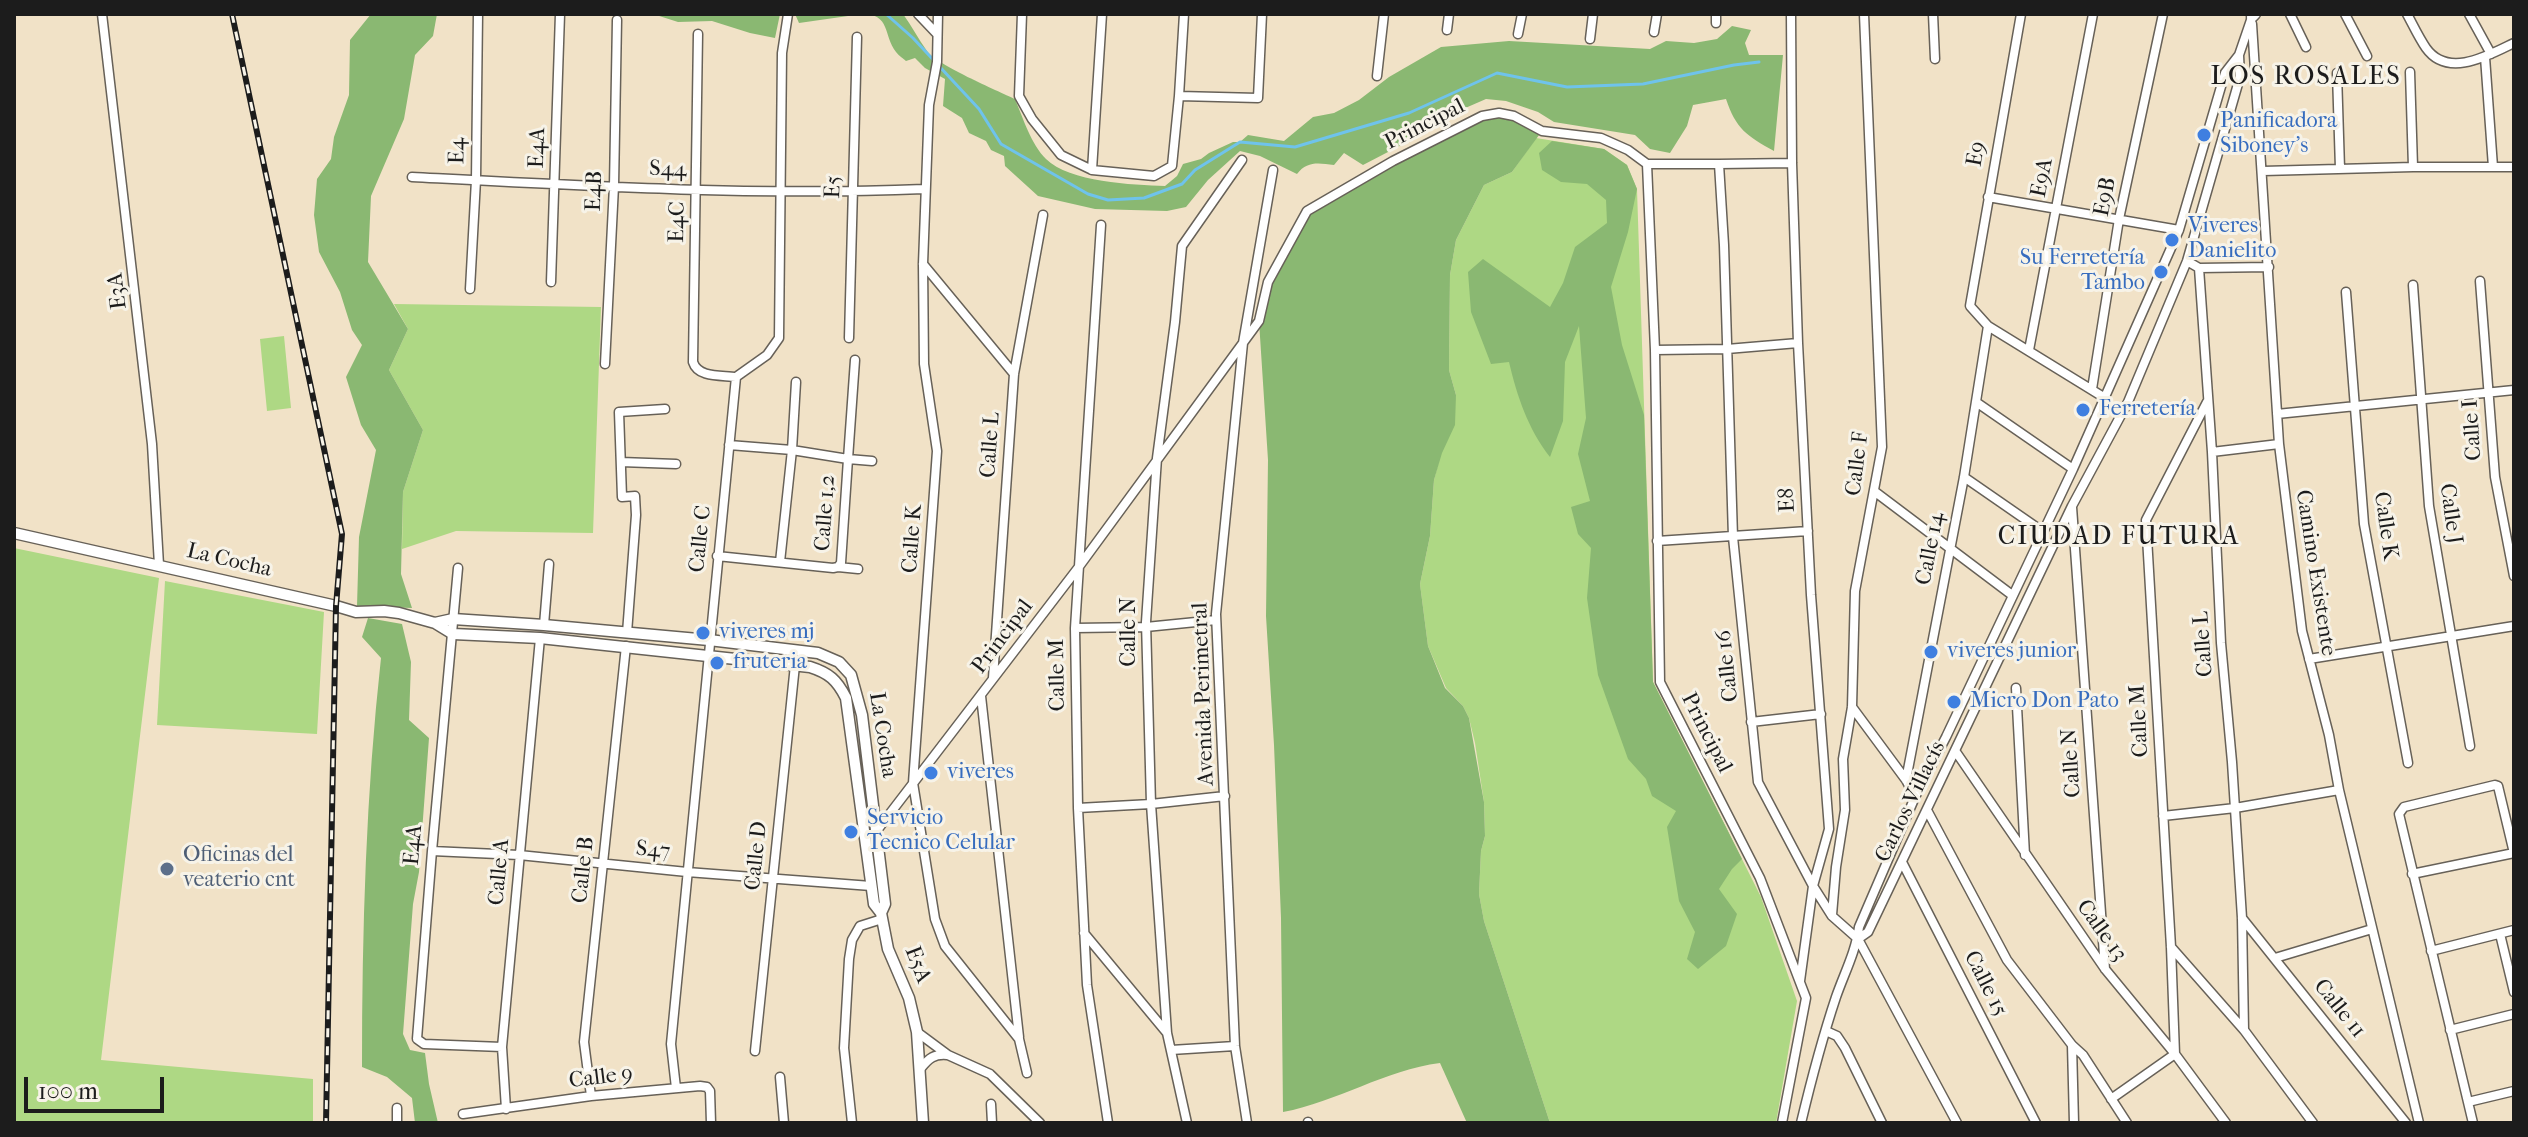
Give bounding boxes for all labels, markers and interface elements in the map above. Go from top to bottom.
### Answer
district label: LOS ROSALES [2210,62,2402,94]
street label: Principal [1381,94,1469,156]
place label: Panificadora Siboney's [2220,109,2337,160]
marker: Panificadora Siboney's [2195,126,2213,144]
street label: E4A [524,127,552,169]
street label: E4 [445,138,471,164]
street label: E9 [1962,139,1992,169]
street label: S44 [649,156,687,184]
street label: E9A [2026,156,2060,200]
street label: E4B [581,170,609,212]
street label: E5 [820,175,848,199]
street label: E9B [2089,175,2123,219]
street label: E4C [664,201,692,243]
place label: Viveres Danielito [2188,214,2276,266]
marker: Viveres Danielito [2163,231,2181,249]
place label: Su Ferretería Tambo [2020,246,2145,298]
marker: Su Ferretería Tambo [2152,263,2170,281]
street label: E3A [103,271,133,311]
place label: Ferretería [2099,397,2196,423]
street label: Calle I [2458,399,2488,461]
marker: Ferretería [2074,401,2092,419]
street label: Calle L [976,411,1006,479]
street label: Calle F [1841,430,1875,498]
street label: Calle 1,2 [810,474,842,552]
street label: Calle J [2433,482,2467,546]
street label: E8 [1774,487,1802,513]
street label: Camino Existente [2289,488,2341,658]
street label: Calle K [2367,490,2403,562]
street label: Calle C [684,504,718,574]
street label: Calle K [897,504,929,574]
street label: Calle 14 [1911,510,1951,588]
district label: CIUDAD FUTURA [1998,522,2240,554]
street label: La Cocha [184,538,274,584]
street label: Principal [967,595,1039,679]
street label: Calle N [1117,597,1143,667]
street label: Avenida Perimetral [1188,602,1220,786]
street label: Calle L [2189,610,2219,678]
place label: viveres mj [719,620,814,646]
marker: viveres mj [694,624,712,642]
street label: Calle 16 [1711,629,1745,703]
street label: Calle M [1044,638,1072,712]
place label: viveres junior [1947,639,2076,665]
marker: viveres junior [1922,643,1940,661]
place label: fruteria [733,650,807,676]
marker: fruteria [708,654,726,672]
street label: Calle M [2125,684,2155,758]
street label: Principal [1675,689,1737,777]
place label: Micro Don Pato [1970,689,2119,715]
street label: La Cocha [862,690,902,780]
marker: Micro Don Pato [1945,693,1963,711]
street label: Calle N [2056,728,2088,798]
street label: Carlos Villacís [1870,737,1952,867]
place label: viveres [947,760,1014,786]
marker: viveres [922,764,940,782]
place label: Servicio Tecnico Celular [867,806,1015,858]
street label: Calle D [740,820,774,892]
marker: Servicio Tecnico Celular [842,823,860,841]
street label: E4A [399,824,429,866]
street label: Calle B [567,835,601,905]
street label: S47 [635,836,671,866]
street label: Calle A [484,838,516,906]
place label: Oficinas del veaterio cnt [183,843,295,894]
marker: Oficinas del veaterio cnt [158,860,176,878]
street label: Calle 13 [2070,895,2132,967]
street label: E5A [898,943,936,987]
street label: Calle 15 [1957,947,2013,1021]
street label: Calle 11 [2307,974,2371,1044]
scale bar [28,1061,168,1111]
street label: Calle 9 [568,1061,634,1095]
text: 100 m [38,1077,98,1105]

